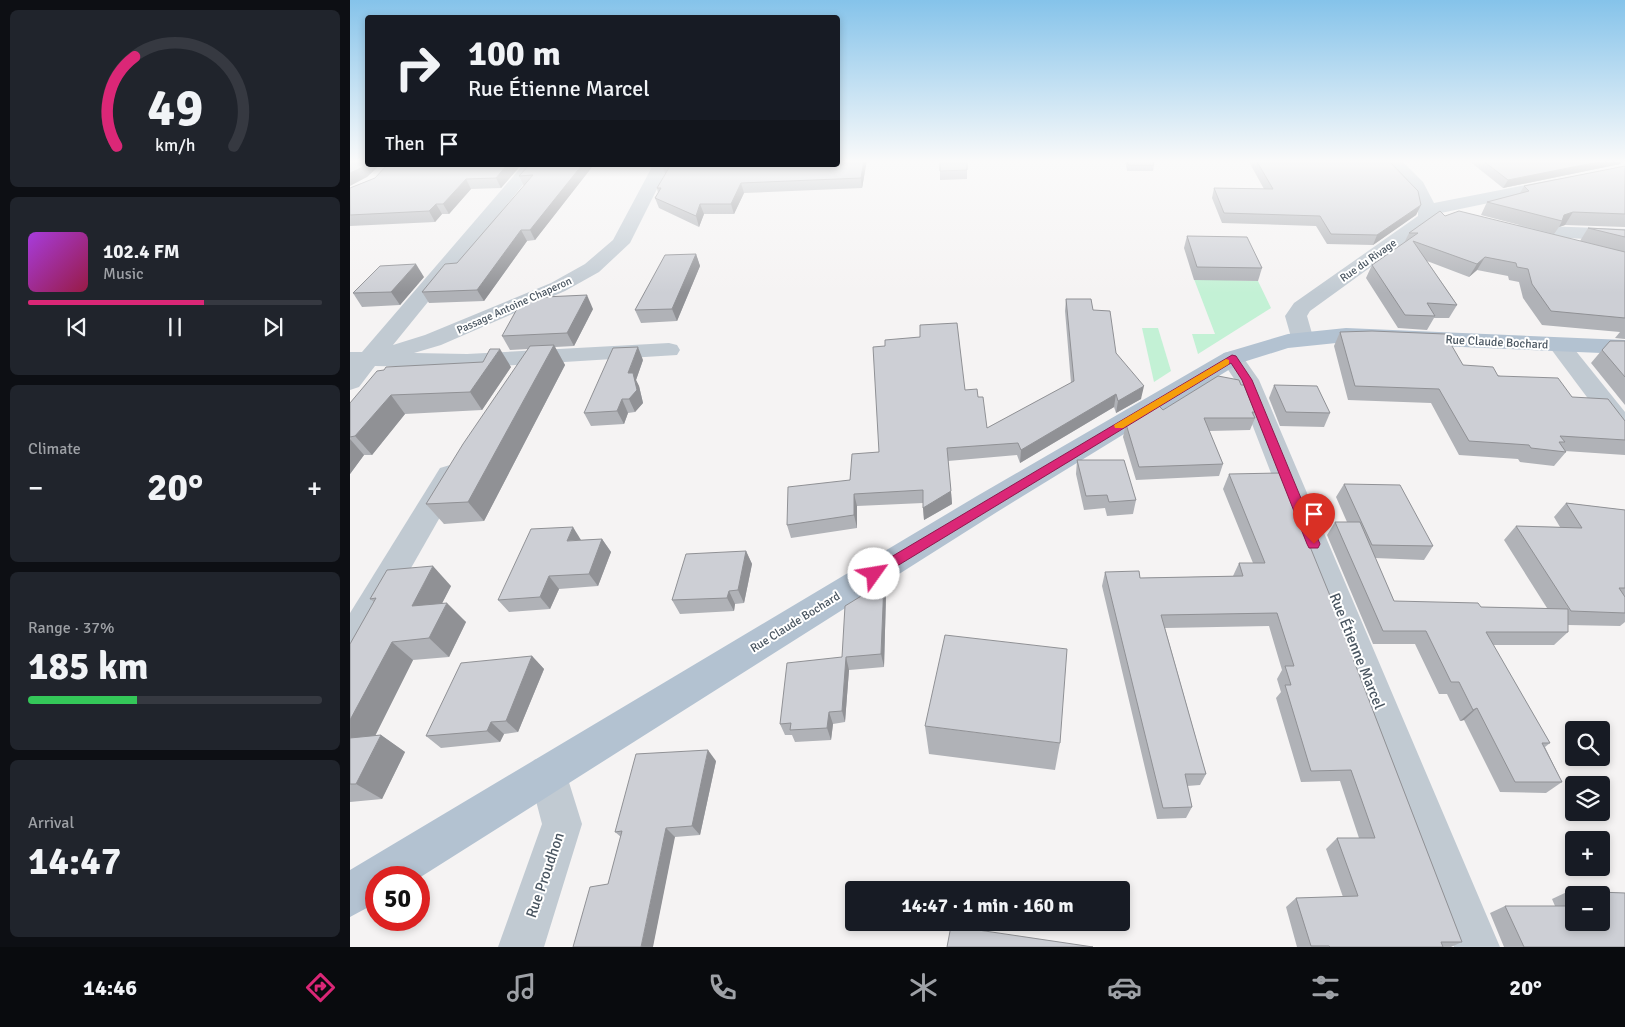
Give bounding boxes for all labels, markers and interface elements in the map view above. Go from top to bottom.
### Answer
text: 100 m [468,32,561,75]
icon: right [385,35,450,100]
text: Rue Étienne Marcel [468,75,650,102]
text: 49 [147,76,203,140]
icon: arrive [435,130,463,158]
text: Then [385,132,425,156]
text: km/h [155,134,195,156]
street label: Rue du Rivage [1338,236,1399,285]
text: 102.4 FM [103,240,180,264]
text: Music [103,264,144,284]
street label: Passage Antoine Chaperon [455,274,574,337]
icon: previous [63,313,91,341]
icon: pause [161,313,189,341]
icon: next [259,313,287,341]
street label: Rue Claude Bochard [1445,332,1549,353]
text: Climate [28,439,81,459]
text: 20° [147,464,203,511]
text: − [28,471,43,505]
text: + [307,471,322,505]
pin [1293,493,1335,544]
icon: arrive [1300,500,1328,528]
position arrow [847,547,899,599]
street label: Rue Claude Bochard [748,589,843,656]
street label: Rue Étienne Marcel [1325,590,1389,712]
text: Range · 37% [28,618,114,638]
text: 185 km [28,643,149,690]
map controls [1565,721,1610,931]
button: search [1565,721,1610,766]
button: layers [1565,776,1610,821]
text: Arrival [28,813,74,833]
street label: Rue Proudhon [522,830,568,920]
button: + [1565,831,1610,876]
text: 14:47 [28,838,121,885]
speed limit sign: 50 [365,866,430,931]
button: − [1565,886,1610,931]
text: 14:47 · 1 min · 160 m [901,894,1074,918]
icon: directions [303,970,338,1005]
icon: music [504,970,539,1005]
icon: phone [705,970,740,1005]
icon: climate [906,970,941,1005]
icon: car [1107,970,1142,1005]
icon: filters [1308,970,1343,1005]
text: 14:46 [83,974,137,1001]
text: 20° [1509,974,1542,1001]

